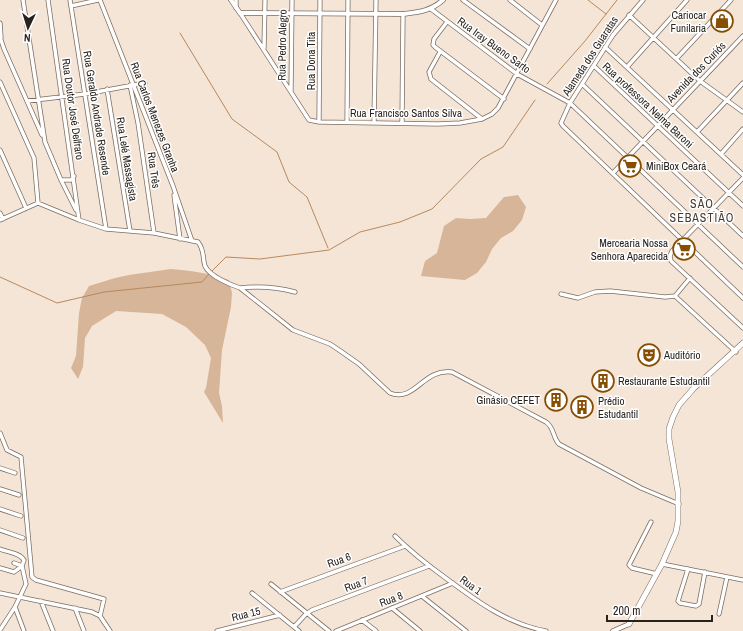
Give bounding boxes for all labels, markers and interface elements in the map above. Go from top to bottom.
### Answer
north arrow [8,8,48,48]
place label: Cariocar Funilaria [670,8,706,35]
shop icon: Cariocar Funilaria [709,8,735,34]
street label: Rua Pedro Alegro [274,9,290,81]
street label: Alameda dos Guaratas [558,13,621,99]
street label: Rua Iray Bueno Sarto [455,14,533,76]
text: N [24,31,31,45]
street label: Rua Dona Tita [304,32,318,90]
street label: Avenida dos Curiós [663,38,729,106]
street label: Rua Geraldo Andrade Resende [80,50,114,176]
street label: Rua Doutor José Delfraro [59,57,87,161]
street label: Rua professora Nelma Baroni [600,59,696,151]
street label: Rua Carlos Menezes Granha [128,60,182,174]
street label: Rua Francisco Santos Silva [350,106,462,120]
street label: Rua Lelé Massagista [113,116,141,202]
street label: Rua Três [145,151,164,190]
supermarket icon: MiniBox Ceará [617,153,643,179]
place label: MiniBox Ceará [646,159,706,173]
district label: SÃO SEBASTIÃO [670,196,734,226]
place label: Mercearia Nossa Senhora Aparecida [591,236,668,263]
supermarket icon: Mercearia Nossa Senhora Aparecida [671,236,697,262]
theatre icon: Auditório [636,342,662,368]
place label: Auditório [663,348,701,362]
building icon: Restaurante Estudantil [590,368,616,394]
place label: Restaurante Estudantil [618,374,710,388]
building icon: Ginásio CEFET [543,387,569,413]
place label: Ginásio CEFET [476,393,540,407]
building icon: Prédio Estudantil [569,394,595,420]
place label: Prédio Estudantil [598,394,638,421]
street label: Rua 6 [325,549,353,571]
street label: Rua 1 [457,572,485,598]
street label: Rua 7 [342,573,370,595]
street label: Rua 8 [377,588,405,610]
scale bar [607,597,712,623]
text: 200 m [613,603,640,619]
street label: Rua 15 [230,604,262,624]

